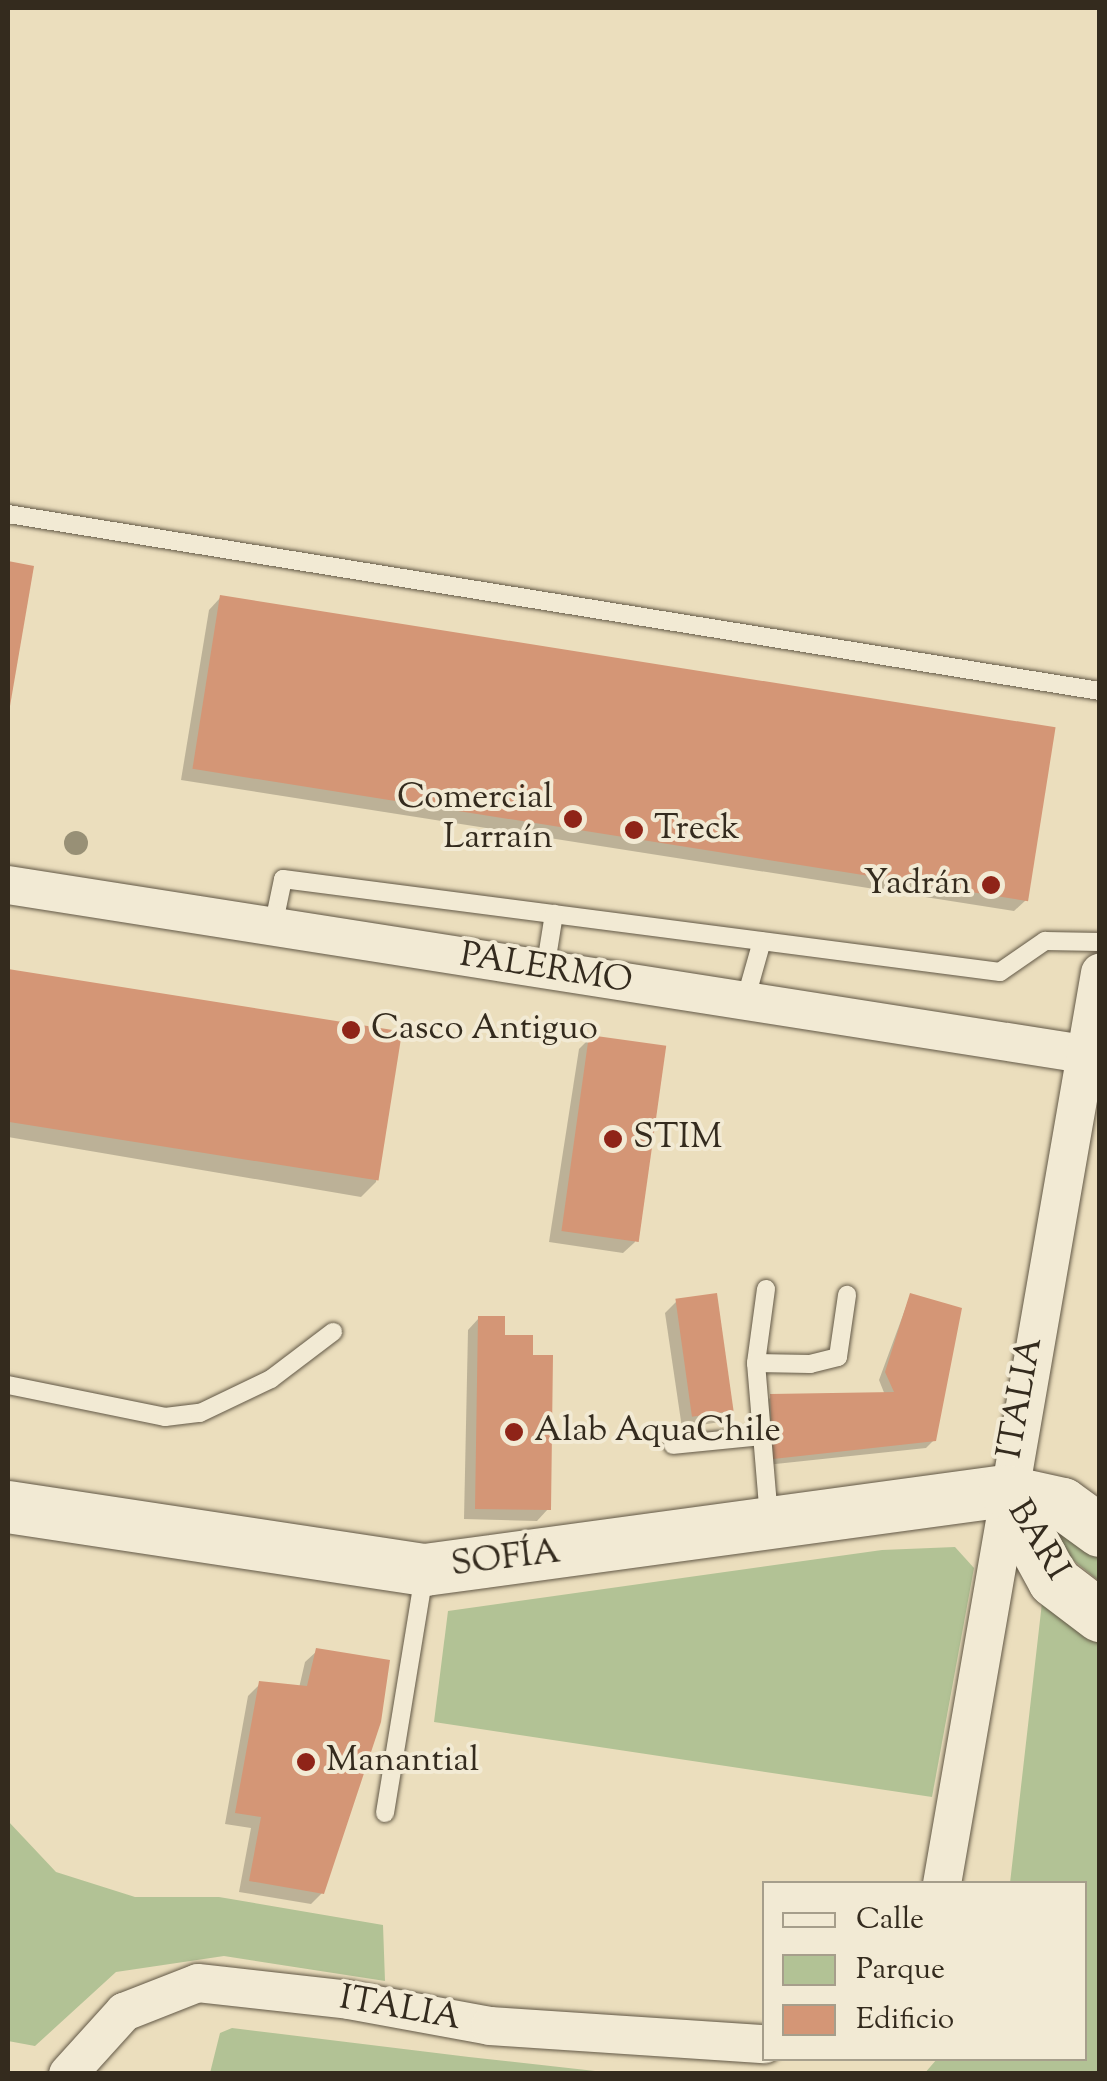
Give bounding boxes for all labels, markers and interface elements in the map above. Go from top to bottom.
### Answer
place label: Comercial Larraín [397,778,553,860]
marker: Comercial Larraín [562,808,584,830]
place label: Treck [654,809,740,851]
marker: Treck [623,819,645,841]
place label: Yadrán [863,864,971,906]
marker: Yadrán [980,874,1002,896]
street label: PALERMO [457,936,635,1004]
place label: Casco Antiguo [371,1009,598,1051]
marker: Casco Antiguo [340,1019,362,1041]
place label: STIM [633,1118,722,1160]
marker: STIM [602,1128,624,1150]
street label: ITALIA [991,1334,1053,1462]
place label: Alab AquaChile [534,1411,781,1453]
marker: Alab AquaChile [503,1421,525,1443]
street label: BARI [997,1493,1077,1589]
street label: SOFÍA [449,1532,563,1588]
place label: Manantial [326,1741,479,1783]
marker: Manantial [295,1751,317,1773]
legend [762,1881,1087,2061]
text: Calle [856,1899,924,1942]
text: Parque [856,1949,945,1992]
street label: ITALIA [336,1979,464,2041]
text: Edificio [856,1999,954,2042]

